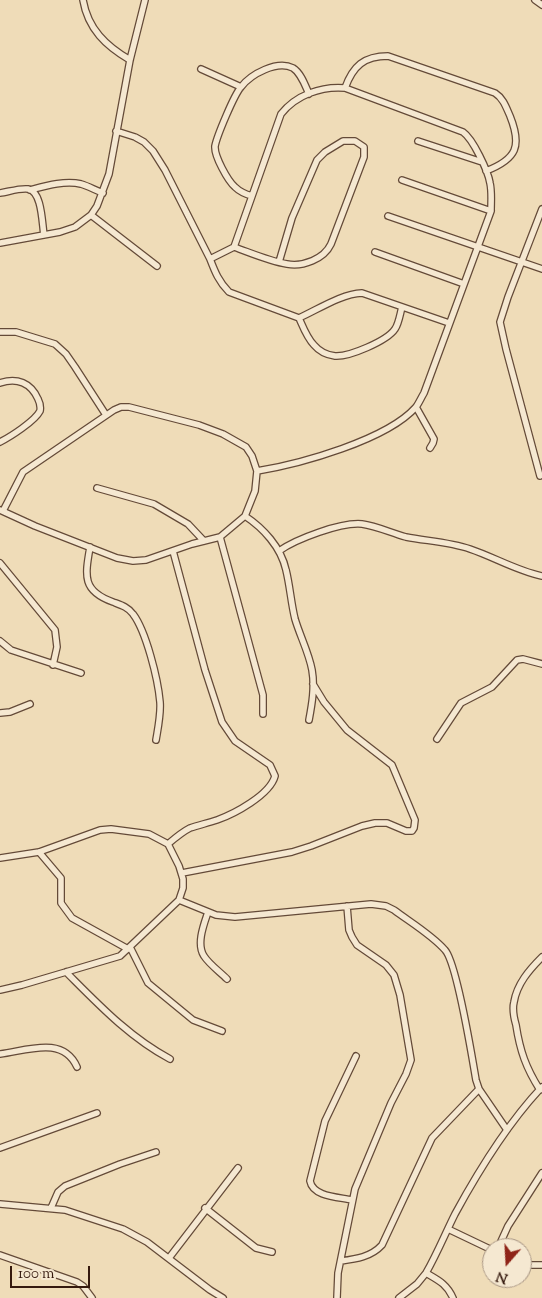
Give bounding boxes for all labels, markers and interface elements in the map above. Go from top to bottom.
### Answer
north arrow [482,1238,532,1288]
scale bar [12,1256,92,1288]
text: 100 m [18,1264,54,1285]
text: N [494,1265,511,1288]

